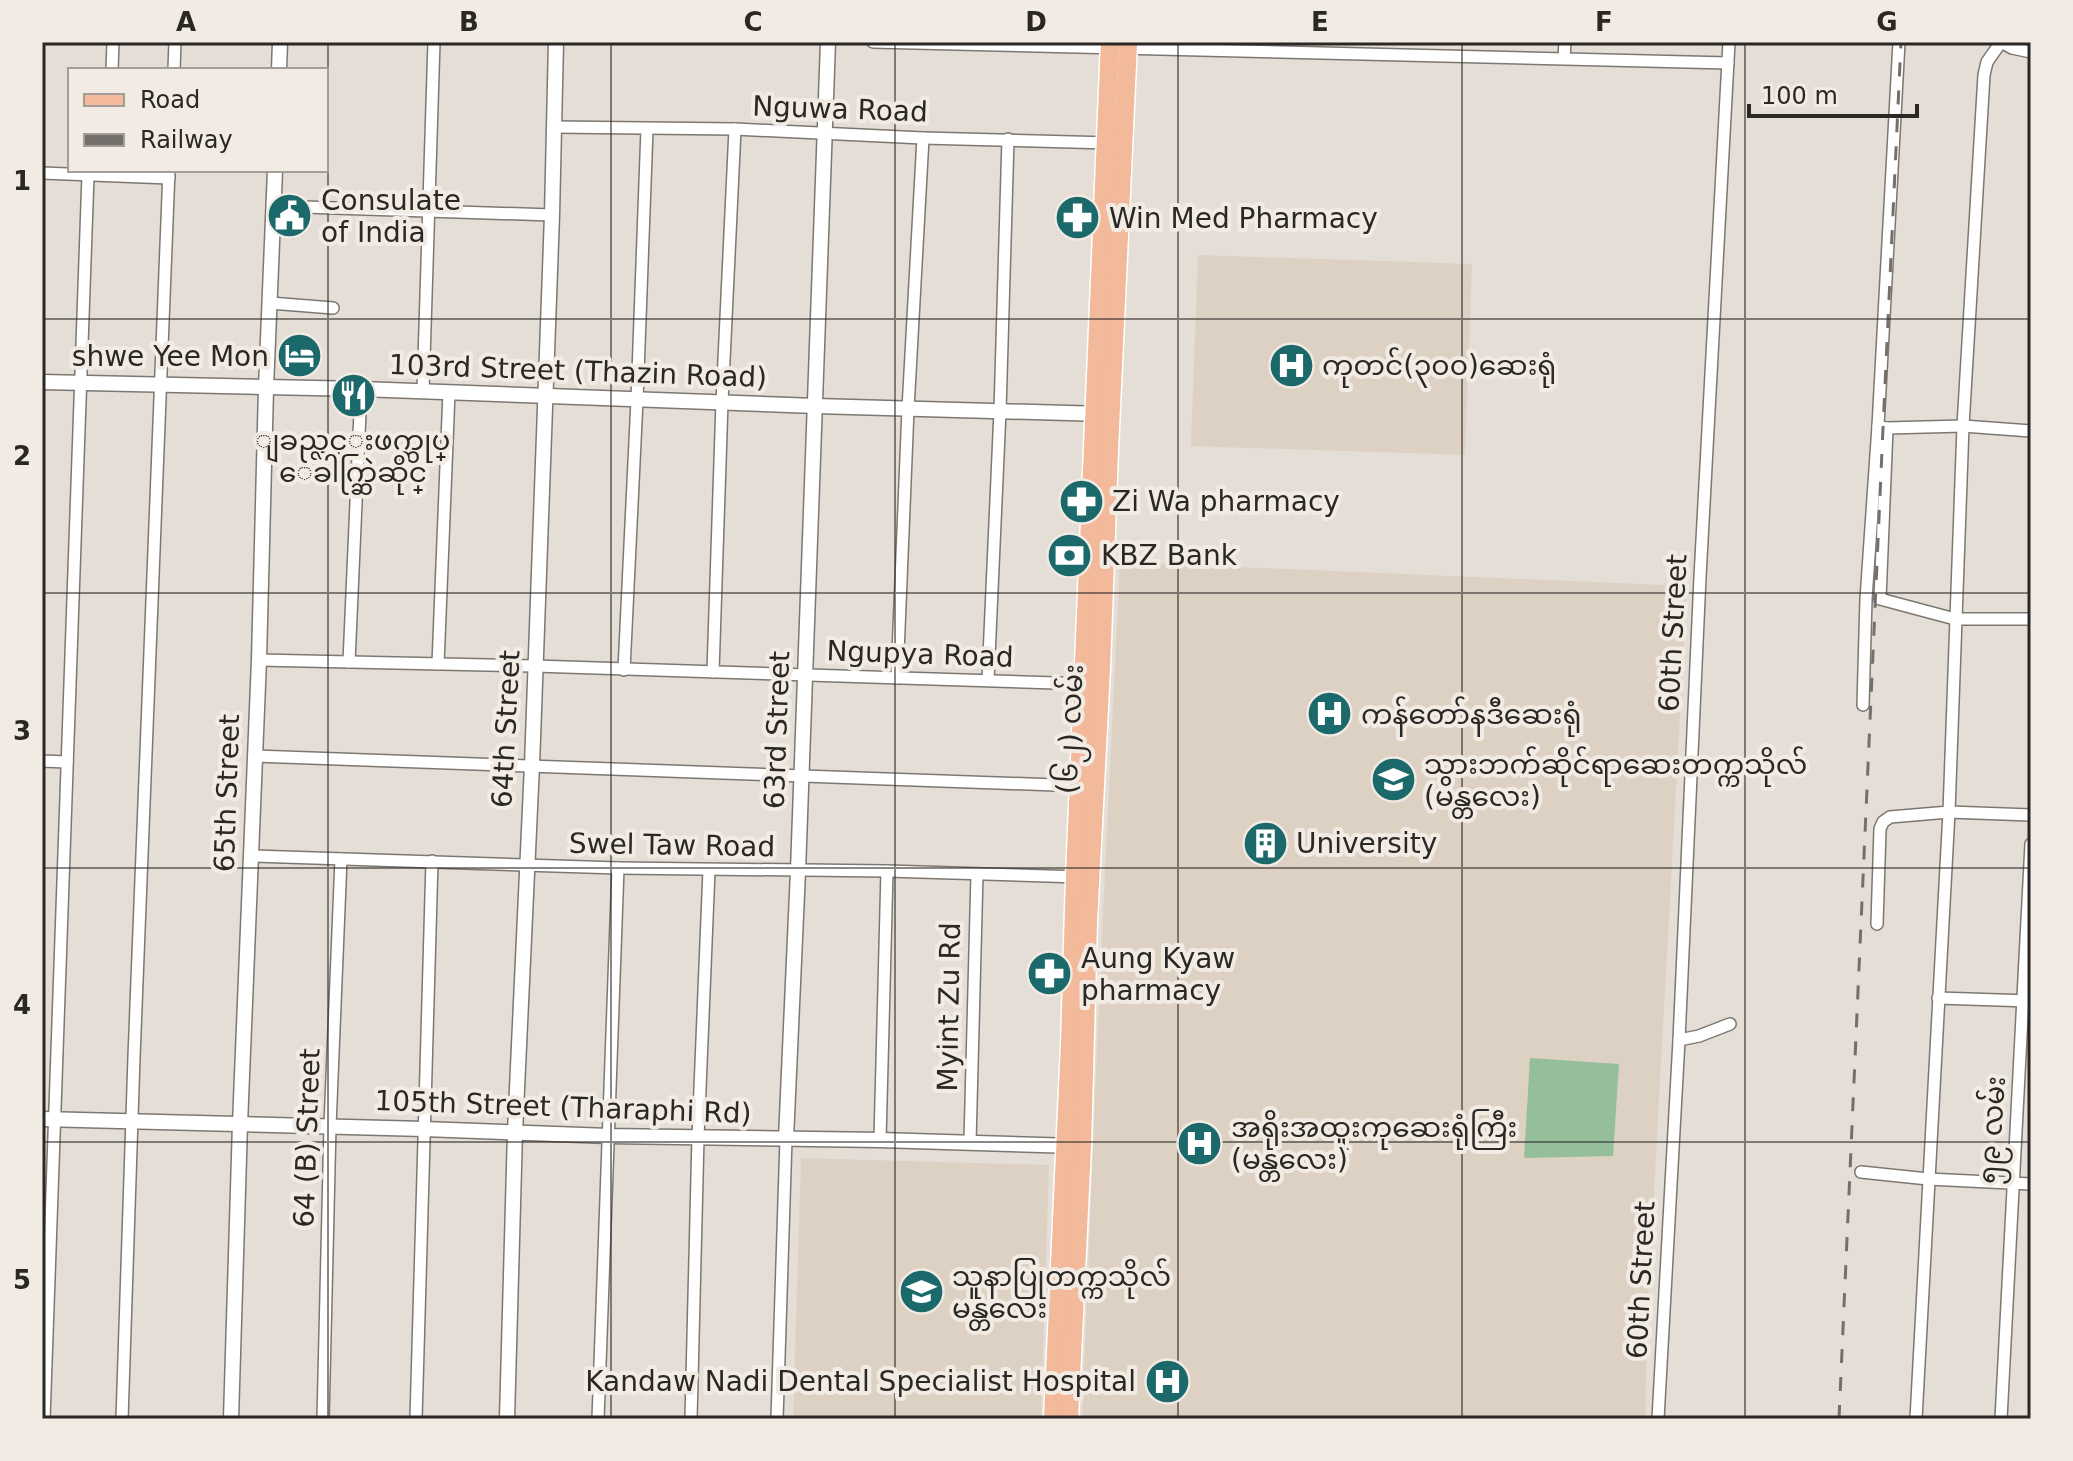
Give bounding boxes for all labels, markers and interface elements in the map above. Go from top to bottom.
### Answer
text: A [176,7,196,37]
text: B [459,7,479,37]
text: C [743,7,763,37]
text: D [1025,7,1047,37]
text: E [1311,7,1329,37]
text: F [1595,7,1613,37]
text: G [1876,7,1898,37]
legend [68,68,328,172]
scale bar [1749,68,1917,118]
text: 100 m [1761,82,1838,110]
text: Road [140,86,200,114]
street label: Nguwa Road [752,89,928,129]
text: Railway [140,126,233,154]
text: 1 [13,166,31,196]
place label: Consulate of India [321,184,461,249]
public building icon: Consulate of India [266,192,314,240]
pharmacy icon: Win Med Pharmacy [1054,194,1102,242]
place label: Win Med Pharmacy [1109,202,1378,235]
hotel icon: shwe Yee Mon [276,332,324,380]
place label: shwe Yee Mon [72,340,269,373]
hospital icon: ကုတင်(၃၀၀)ဆေးရုံ [1267,341,1315,389]
place label: ကုတင်(၃၀၀)ဆေးရုံ [1322,347,1556,388]
street label: 103rd Street (Thazin Road) [388,348,768,394]
restaurant icon: ျခည္လင္းဖက္ထုပ္ ေခါက္ဆြဲဆိုင္ [329,372,377,420]
place label: ျခည္လင္းဖက္ထုပ္ ေခါက္ဆြဲဆိုင္ [256,424,450,495]
text: 2 [13,441,31,471]
pharmacy icon: Zi Wa pharmacy [1057,477,1105,525]
place label: Zi Wa pharmacy [1112,485,1340,518]
bank icon: KBZ Bank [1046,531,1094,579]
place label: KBZ Bank [1101,539,1238,572]
street label: 60th Street [1652,553,1694,713]
street label: Ngupya Road [826,634,1014,674]
street label: 64th Street [485,649,527,809]
street label: 63rd Street [758,650,796,810]
street label: (၆၂) လမ်း [1048,663,1096,795]
hospital icon: ကန်တော်နဒီဆေးရုံ [1306,690,1354,738]
place label: ကန်တော်နဒီဆေးရုံ [1361,696,1581,737]
street label: 65th Street [208,713,246,873]
text: 3 [13,716,31,746]
place label: သွားဘက်ဆိုင်ရာဆေးတက္ကသိုလ် (မန္တလေး) [1424,746,1807,819]
school or university icon: သွားဘက်ဆိုင်ရာဆေးတက္ကသိုလ် (မန္တလေး) [1369,756,1417,804]
building icon: University [1241,819,1289,867]
street label: Swel Taw Road [569,827,775,863]
place label: University [1296,827,1437,860]
street label: Myint Zu Rd [931,922,967,1092]
place label: Aung Kyaw pharmacy [1081,942,1235,1007]
pharmacy icon: Aung Kyaw pharmacy [1026,950,1074,998]
text: 4 [13,990,31,1020]
street label: 64 (B) Street [287,1048,327,1228]
street label: ၅၉ လမ်း [1970,1075,2018,1185]
street label: 105th Street (Tharaphi Rd) [374,1084,752,1130]
place label: အရိုးအထူးကုဆေးရုံကြီး (မန္တလေး) [1231,1109,1517,1182]
hospital icon: အရိုးအထူးကုဆေးရုံကြီး (မန္တလေး) [1176,1119,1224,1167]
street label: 60th Street [1620,1200,1662,1360]
place label: သူနာပြုတက္ကသိုလ် မန္တလေး [952,1258,1171,1331]
text: 5 [13,1265,31,1295]
school or university icon: သူနာပြုတက္ကသိုလ် မန္တလေး [897,1268,945,1316]
hospital icon: Kandaw Nadi Dental Specialist Hospital [1143,1357,1191,1405]
place label: Kandaw Nadi Dental Specialist Hospital [585,1365,1136,1398]

